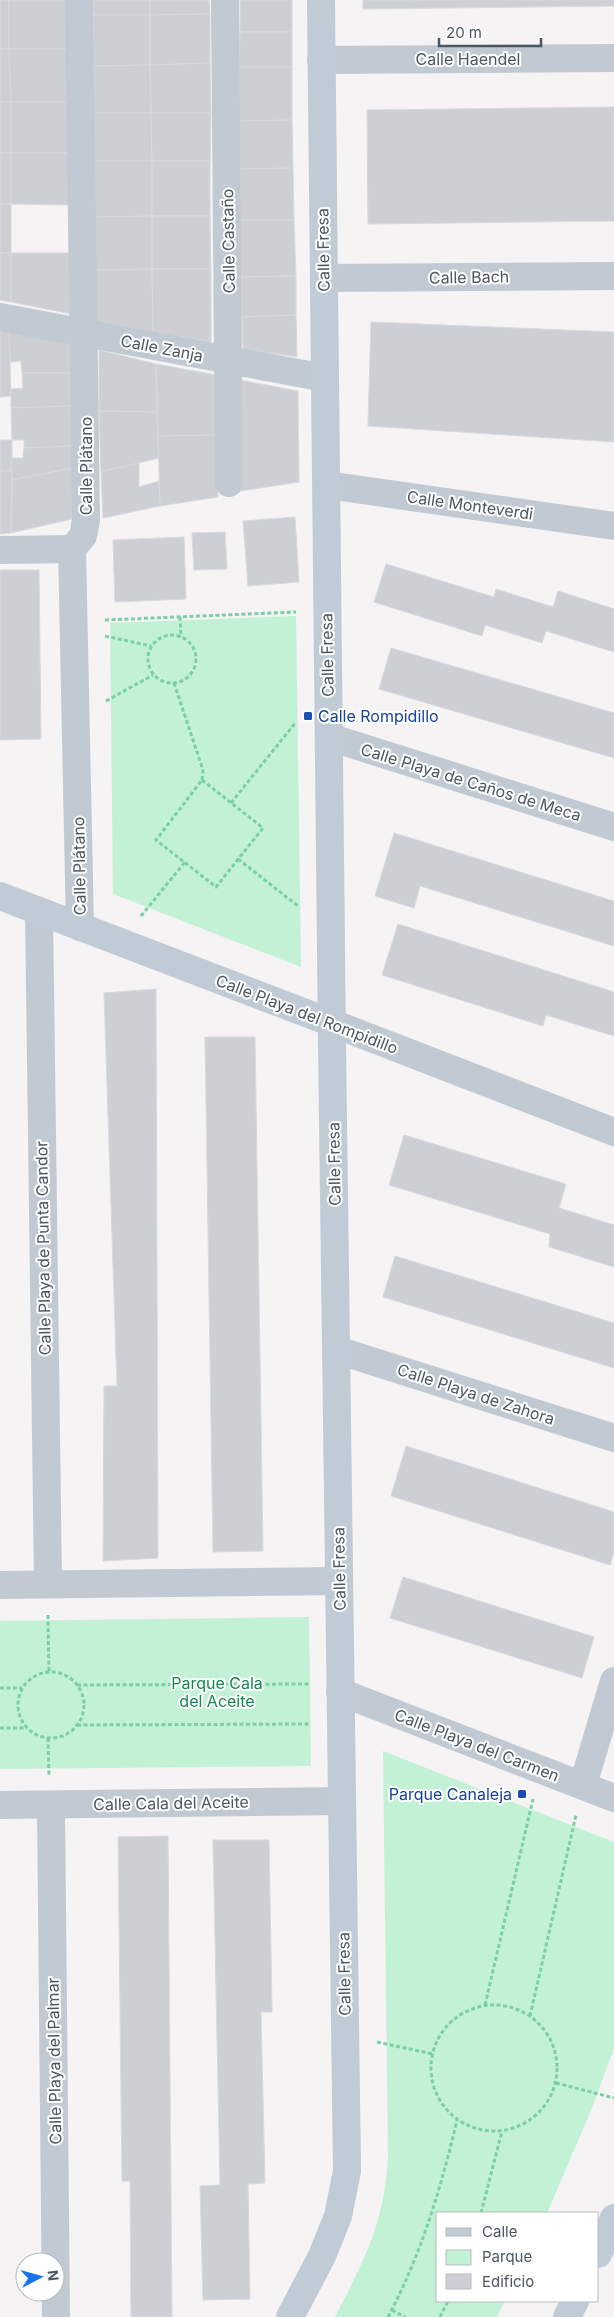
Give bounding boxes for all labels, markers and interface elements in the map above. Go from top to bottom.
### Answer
scale bar [439,15,542,47]
text: 20 m [446,23,482,42]
street label: Calle Haendel [416,49,520,69]
street label: Calle Castaño [217,188,239,294]
street label: Calle Fresa [312,208,334,292]
street label: Calle Bach [429,266,509,288]
street label: Calle Zanja [119,330,205,366]
street label: Calle Plátano [76,417,96,515]
street label: Calle Monteverdi [406,486,534,524]
street label: Calle Fresa [316,613,338,697]
place label: Calle Rompidillo [318,706,439,726]
marker: Calle Rompidillo [302,710,314,722]
street label: Calle Playa de Caños de Meca [358,739,584,825]
street label: Calle Plátano [68,816,90,916]
street label: Calle Playa del Rompidillo [213,970,401,1058]
street label: Calle Fresa [323,1122,345,1206]
street label: Calle Playa de Punta Candor [31,1141,55,1355]
street label: Calle Playa de Zahora [395,1359,557,1429]
street label: Calle Fresa [328,1527,350,1611]
park label: Parque Cala del Aceite [171,1673,263,1711]
street label: Calle Playa del Carmen [392,1704,562,1786]
place label: Parque Canaleja [389,1784,512,1804]
marker: Parque Canaleja [516,1788,528,1800]
street label: Calle Cala del Aceite [93,1792,249,1814]
street label: Calle Fresa [333,1932,355,2016]
street label: Calle Playa del Palmar [43,1977,65,2145]
legend [436,2212,599,2302]
text: Calle [482,2222,517,2241]
text: Parque [482,2247,532,2266]
north arrow [15,2252,65,2302]
text: N [44,2269,62,2282]
text: Edificio [482,2272,534,2291]

